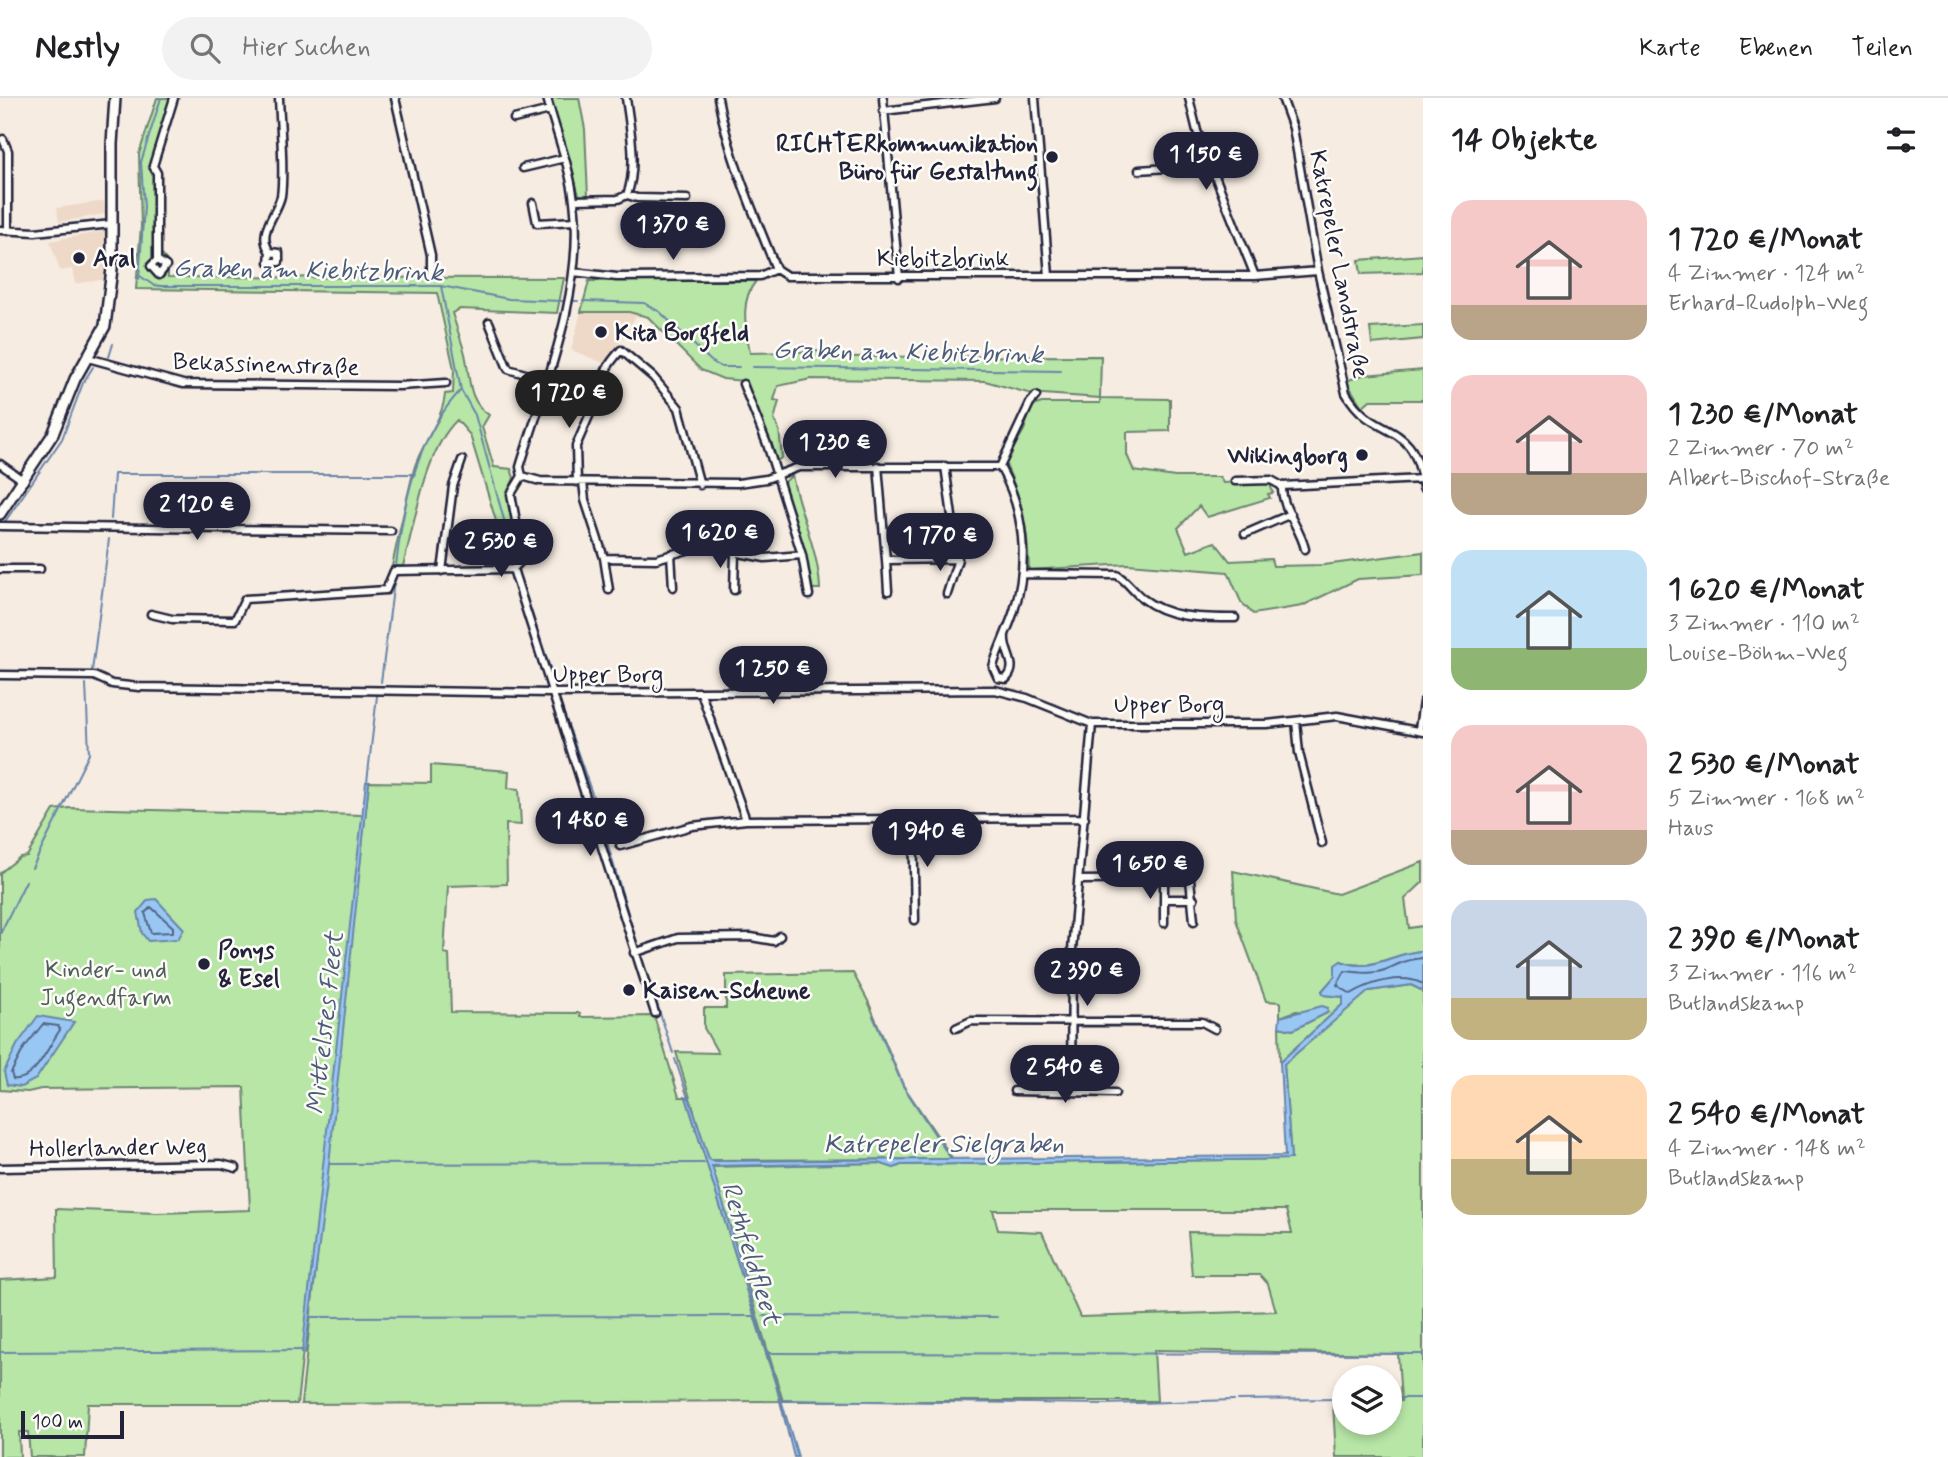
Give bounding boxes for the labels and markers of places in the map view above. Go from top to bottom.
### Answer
place label: RICHTERkommunikation Büro für Gestaltung [776,129,1038,191]
pin: 1 150 € [1141,132,1271,192]
marker: RICHTERkommunikation Büro für Gestaltung [1044,149,1060,165]
pin: 1 370 € [608,202,738,262]
place label: Aral [93,244,136,275]
marker: Aral [71,250,87,266]
place label: Kita Borgfeld [615,318,749,352]
marker: Kita Borgfeld [593,324,609,340]
pin: 1 720 € [504,370,634,430]
pin: 1 230 € [770,420,900,480]
place label: Wikingborg [1226,441,1348,473]
marker: Wikingborg [1354,447,1370,463]
pin: 2 120 € [132,482,262,542]
pin: 1 620 € [655,510,785,570]
pin: 1 770 € [875,514,1005,573]
pin: 2 530 € [436,519,566,579]
pin: 1 250 € [708,646,838,706]
pin: 1 480 € [525,798,655,858]
pin: 1 940 € [862,810,992,869]
pin: 1 650 € [1085,842,1215,901]
place label: Ponys & Esel [218,936,280,995]
pin: 2 390 € [1022,948,1152,1008]
marker: Ponys & Esel [196,956,212,972]
place label: Kaisen-Scheune [643,976,811,1007]
marker: Kaisen-Scheune [621,982,637,998]
pin: 2 540 € [1000,1046,1130,1105]

